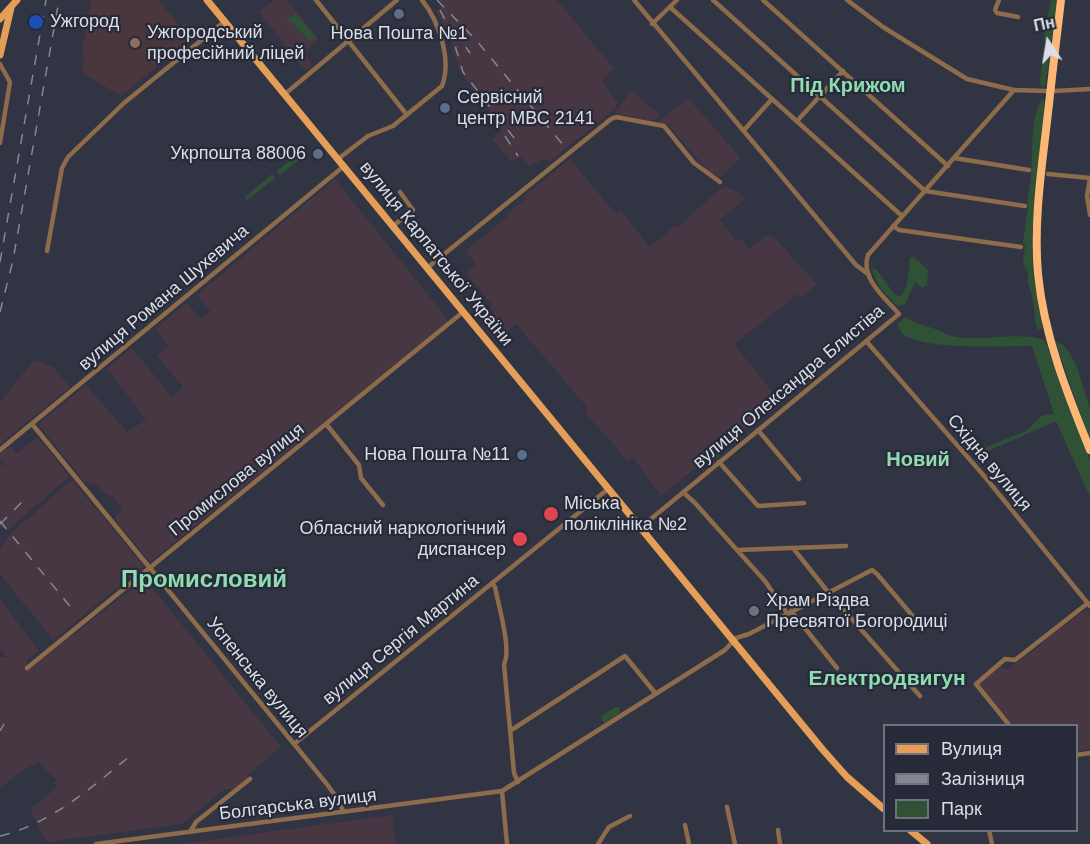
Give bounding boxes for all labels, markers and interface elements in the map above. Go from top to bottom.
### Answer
marker: Нова Пошта №1 [392,7,406,21]
place label: Ужгород [50,11,119,33]
north arrow [1018,12,1078,72]
marker: Ужгород [27,13,45,31]
text: Пн [1032,13,1056,34]
place label: Ужгородський професійний ліцей [147,22,304,64]
place label: Нова Пошта №1 [330,23,468,45]
marker: Ужгородський професійний ліцей [128,36,142,50]
district label: Під Крижом [790,74,906,98]
place label: Сервісний центр МВС 2141 [457,87,595,130]
marker: Сервісний центр МВС 2141 [438,101,452,115]
place label: Укрпошта 88006 [170,143,306,165]
marker: Укрпошта 88006 [311,147,325,161]
street label: вулиця Карпатської України [355,157,517,351]
street label: вулиця Романа Шухевича [75,221,253,375]
street label: вулиця Олександра Блистіва [689,301,889,473]
street label: Східна вулиця [942,410,1036,516]
street label: Промислова вулиця [165,419,309,541]
place label: Нова Пошта №11 [364,444,510,466]
marker: Нова Пошта №11 [515,448,529,462]
district label: Новий [886,448,950,472]
place label: Міська поліклініка №2 [564,493,687,536]
marker: Міська поліклініка №2 [542,505,560,523]
place label: Обласний наркологічний диспансер [300,518,506,560]
marker: Обласний наркологічний диспансер [511,530,529,548]
district label: Промисловий [121,566,287,594]
street label: вулиця Сергія Мартина [319,570,483,710]
place label: Храм Різдва Пресвятої Богородиці [766,590,948,632]
marker: Храм Різдва Пресвятої Богородиці [747,604,761,618]
street label: Успенська вулиця [202,613,312,743]
district label: Електродвигун [808,666,966,692]
legend [883,724,1078,832]
text: Вулиця [941,739,1002,759]
text: Залізниця [941,769,1025,789]
street label: Болгарська вулиця [218,785,378,825]
text: Парк [941,799,982,819]

